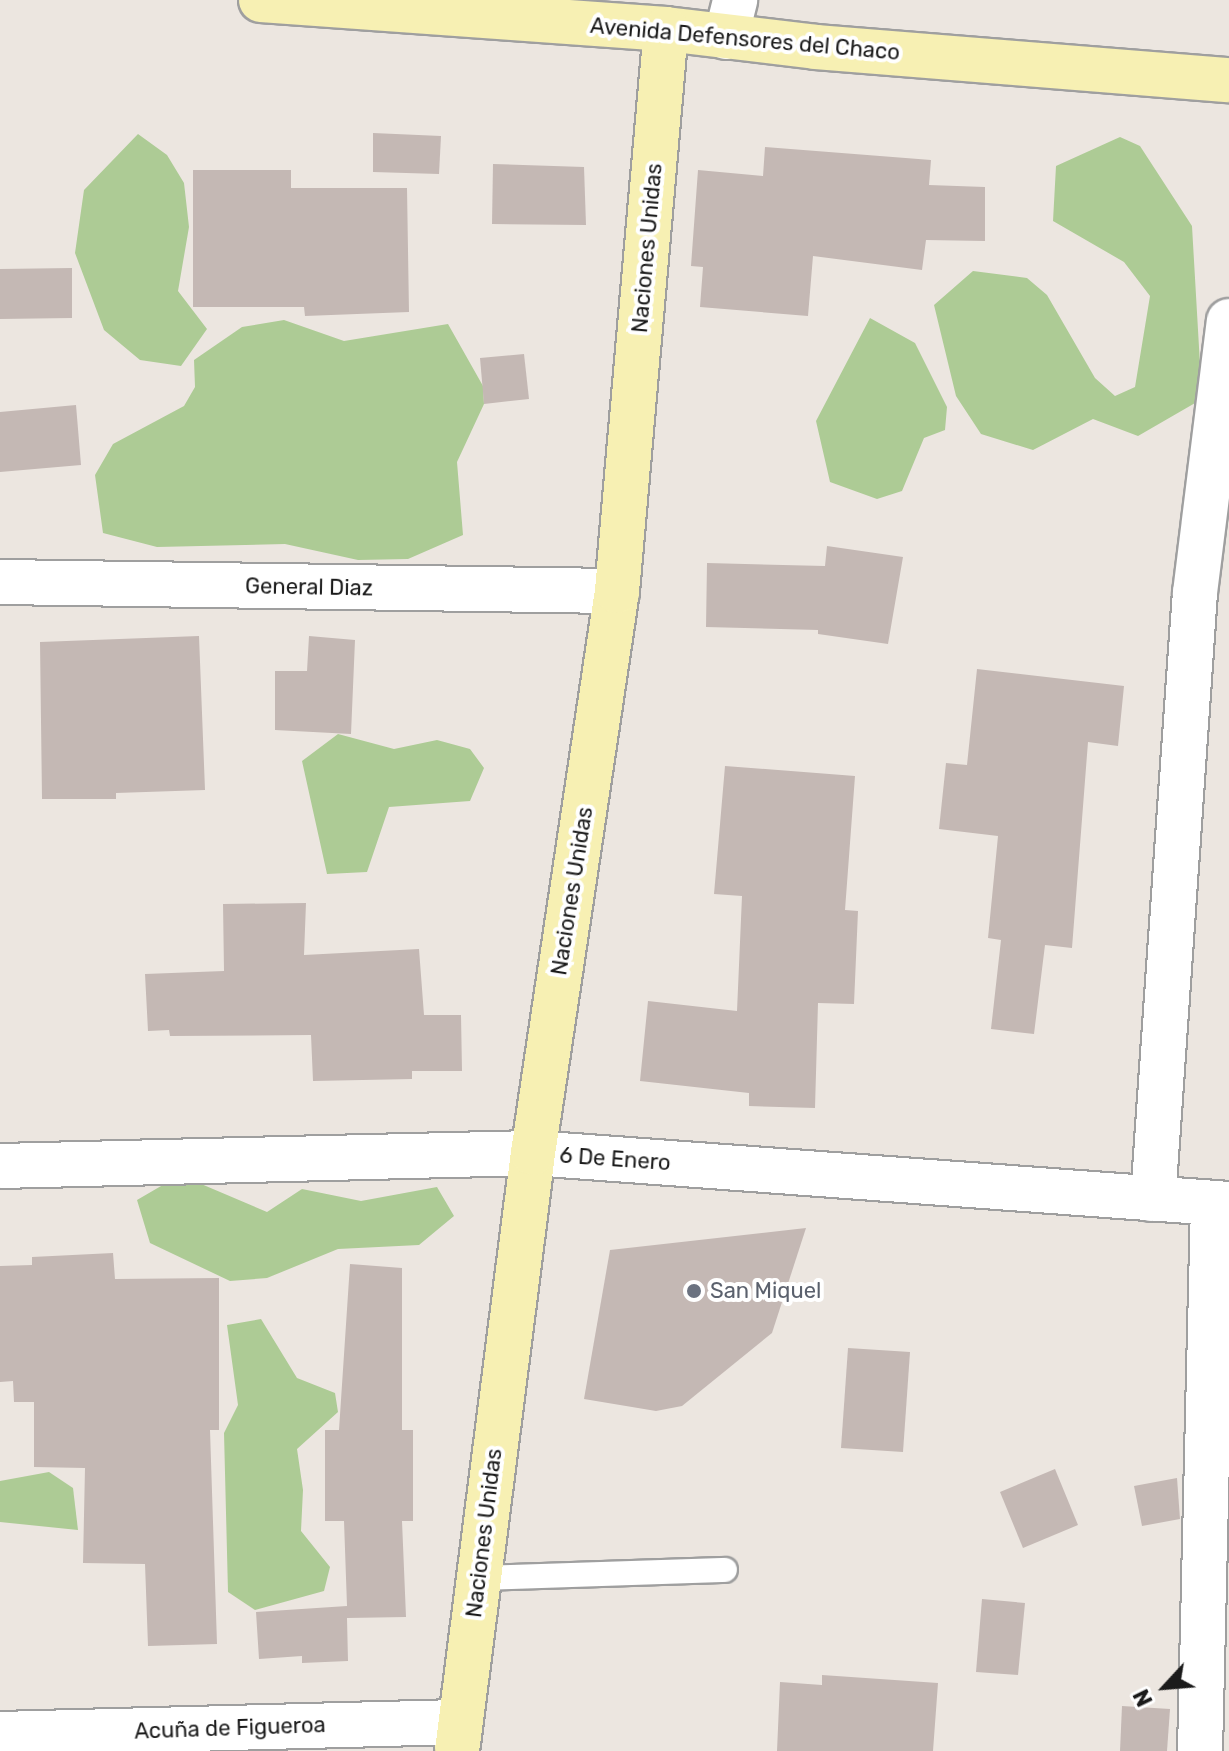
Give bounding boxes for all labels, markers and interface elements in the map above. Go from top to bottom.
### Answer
street label: Avenida Defensores del Chaco [589,12,901,66]
street label: Naciones Unidas [626,162,668,334]
street label: General Diaz [245,573,373,601]
street label: Naciones Unidas [546,805,598,977]
street label: 6 De Enero [559,1142,671,1176]
place label: San Miquel [710,1278,821,1304]
marker: San Miquel [685,1282,703,1300]
street label: Naciones Unidas [461,1447,507,1619]
north arrow [1125,1647,1205,1727]
text: N [1127,1685,1159,1711]
street label: Acuña de Figueroa [134,1711,326,1745]

